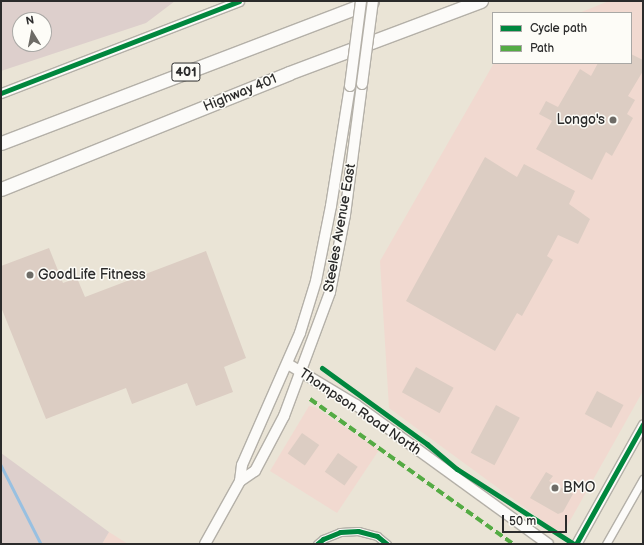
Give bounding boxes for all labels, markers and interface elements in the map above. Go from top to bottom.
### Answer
north arrow [12,12,52,52]
legend [492,12,632,64]
text: N [25,14,35,28]
text: Cycle path [530,21,587,36]
text: Path [530,41,554,56]
road number: 401 [171,61,201,83]
street label: Highway 401 [200,70,280,116]
place label: Longo's [557,112,605,128]
marker: Longo's [608,115,618,125]
street label: Steeles Avenue East [320,162,360,294]
place label: GoodLife Fitness [38,267,146,283]
marker: GoodLife Fitness [25,270,35,280]
street label: Thompson Road North [296,365,424,459]
place label: BMO [563,480,595,496]
marker: BMO [550,483,560,493]
scale bar [504,507,569,533]
text: 50 m [509,514,536,529]

